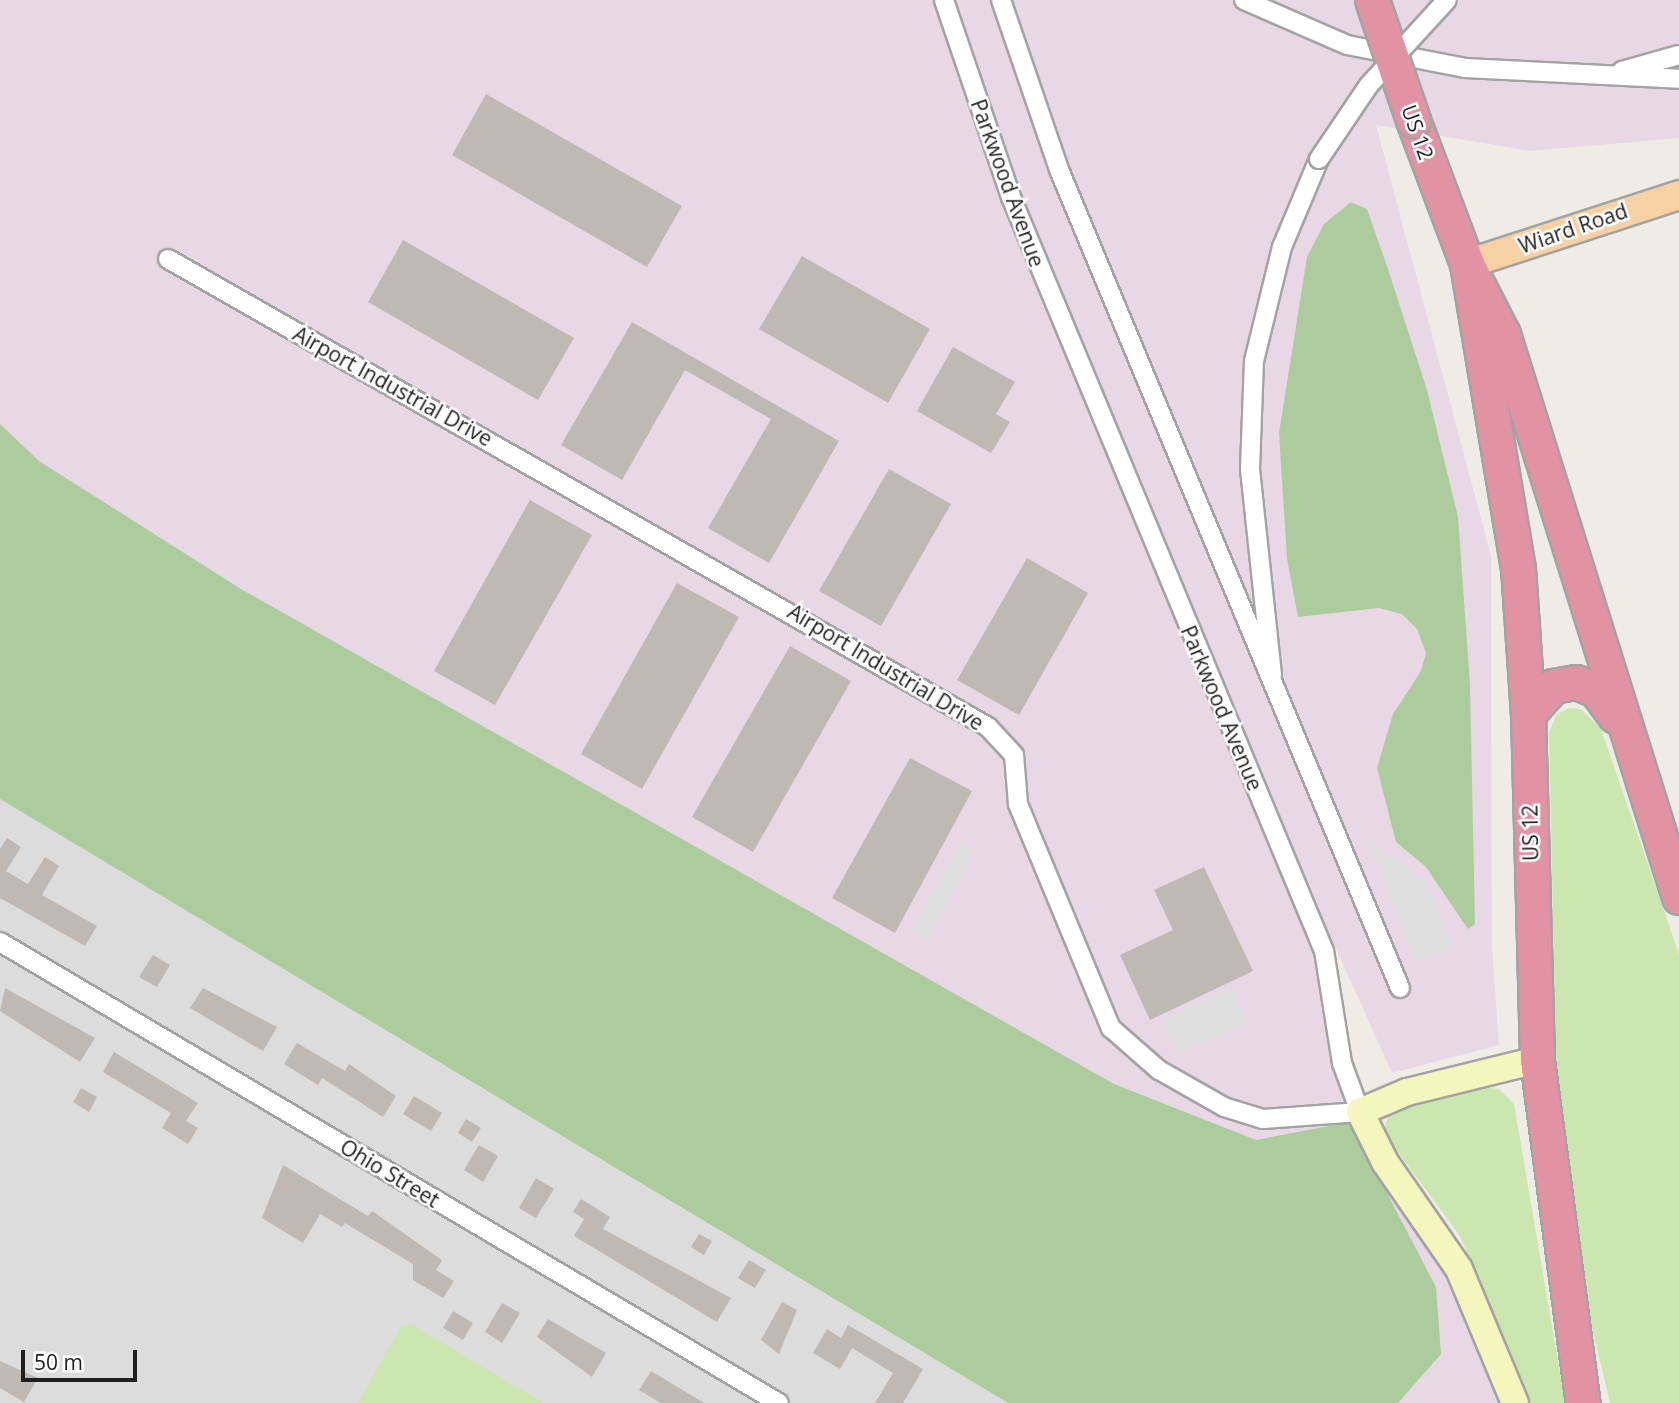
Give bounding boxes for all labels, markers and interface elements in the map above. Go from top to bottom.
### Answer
street label: Parkwood Avenue [966,96,1050,270]
street label: US 12 [1397,101,1439,163]
street label: Wiard Road [1515,198,1631,258]
street label: Airport Industrial Drive [289,321,497,451]
street label: Airport Industrial Drive [784,599,988,735]
street label: Parkwood Avenue [1176,622,1268,794]
street label: US 12 [1517,805,1543,861]
street label: Ohio Street [336,1134,444,1212]
scale bar [24,1336,140,1380]
text: 50 m [34,1348,83,1376]

